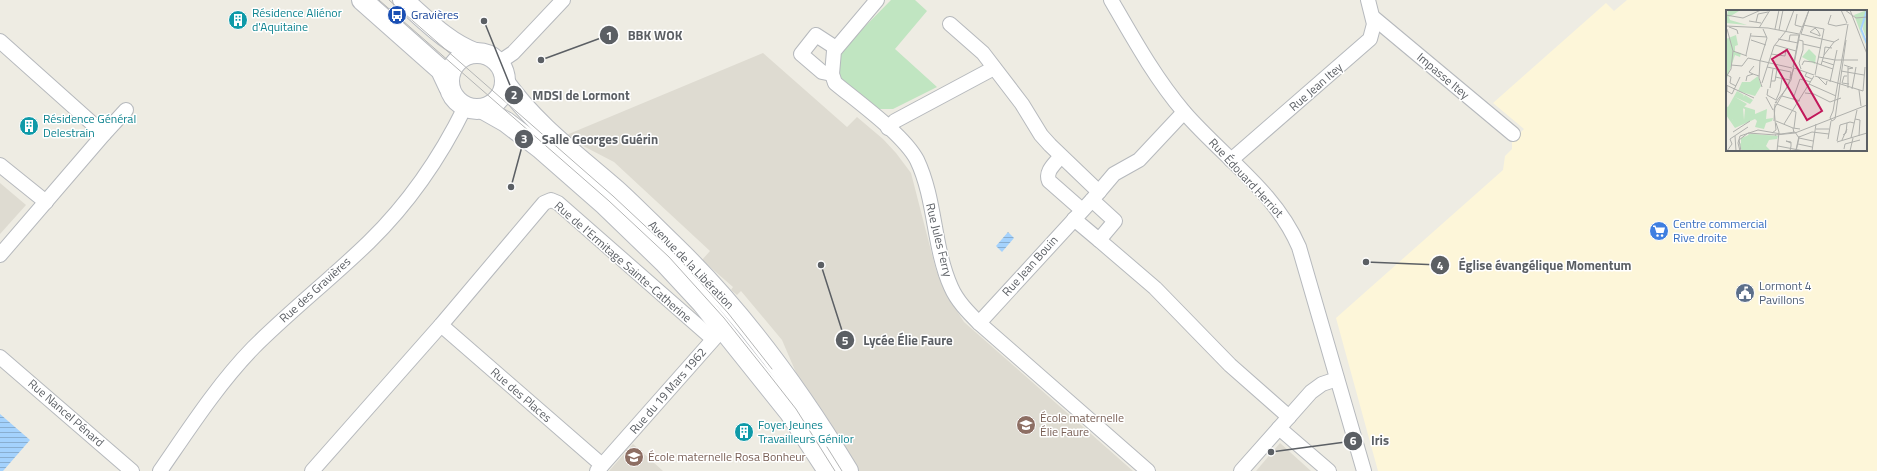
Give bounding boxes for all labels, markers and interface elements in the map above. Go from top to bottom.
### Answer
place label: Résidence Aliénor d'Aquitaine [252,3,342,36]
bus stop icon: Gravières [386,4,408,26]
place label: Gravières [411,5,459,24]
building icon: Résidence Aliénor d'Aquitaine [227,9,249,31]
inset map [1726,10,1867,151]
callout: BBK WOK [599,23,690,48]
text: BBK WOK [628,25,683,45]
text: 1 [606,26,612,45]
street label: Impasse Itey [1413,48,1474,104]
street label: Rue Jean Itey [1285,58,1347,115]
callout: MDSI de Lormont [504,82,637,107]
text: 2 [511,85,517,104]
text: MDSI de Lormont [532,85,630,105]
place label: Résidence Général Delestrain [43,109,136,142]
building icon: Résidence Général Delestrain [18,115,40,137]
callout: Salle Georges Guérin [514,127,666,152]
text: 3 [521,129,527,148]
text: Salle Georges Guérin [542,129,658,149]
street label: Rue Édouard Herriot [1204,134,1289,222]
street label: Rue de l'Ermitage Sainte-Catherine [550,196,696,327]
street label: Rue Jules Ferry [921,201,958,279]
place label: Centre commercial Rive droite [1673,214,1767,247]
street label: Avenue de la Libération [644,216,739,313]
supermarket icon: Centre commercial Rive droite [1648,220,1670,242]
street label: Rue Jean Bouin [997,231,1062,300]
street label: Rue des Gravières [275,252,355,327]
callout: Église évangélique Momentum [1430,253,1639,278]
text: Église évangélique Momentum [1459,255,1632,275]
text: 4 [1437,256,1444,275]
place label: Lormont 4 Pavillons [1759,276,1812,309]
public building icon: Lormont 4 Pavillons [1734,282,1756,304]
callout: Lycée Élie Faure [835,328,961,353]
text: Lycée Élie Faure [863,330,953,350]
text: 5 [842,331,849,350]
street label: Rue du 19 Mars 1962 [625,343,711,438]
street label: Rue des Places [487,363,556,427]
street label: Rue Nancel Pénard [24,374,109,451]
place label: École maternelle Élie Faure [1040,408,1124,441]
school or university icon: École maternelle Élie Faure [1015,414,1037,436]
place label: Foyer Jeunes Travailleurs Génilor [758,415,854,448]
building icon: Foyer Jeunes Travailleurs Génilor [733,421,755,443]
callout: Iris [1343,428,1397,453]
text: Iris [1371,430,1389,450]
text: 6 [1350,431,1357,450]
school or university icon: École maternelle Rosa Bonheur [623,446,645,468]
place label: École maternelle Rosa Bonheur [648,447,806,466]

